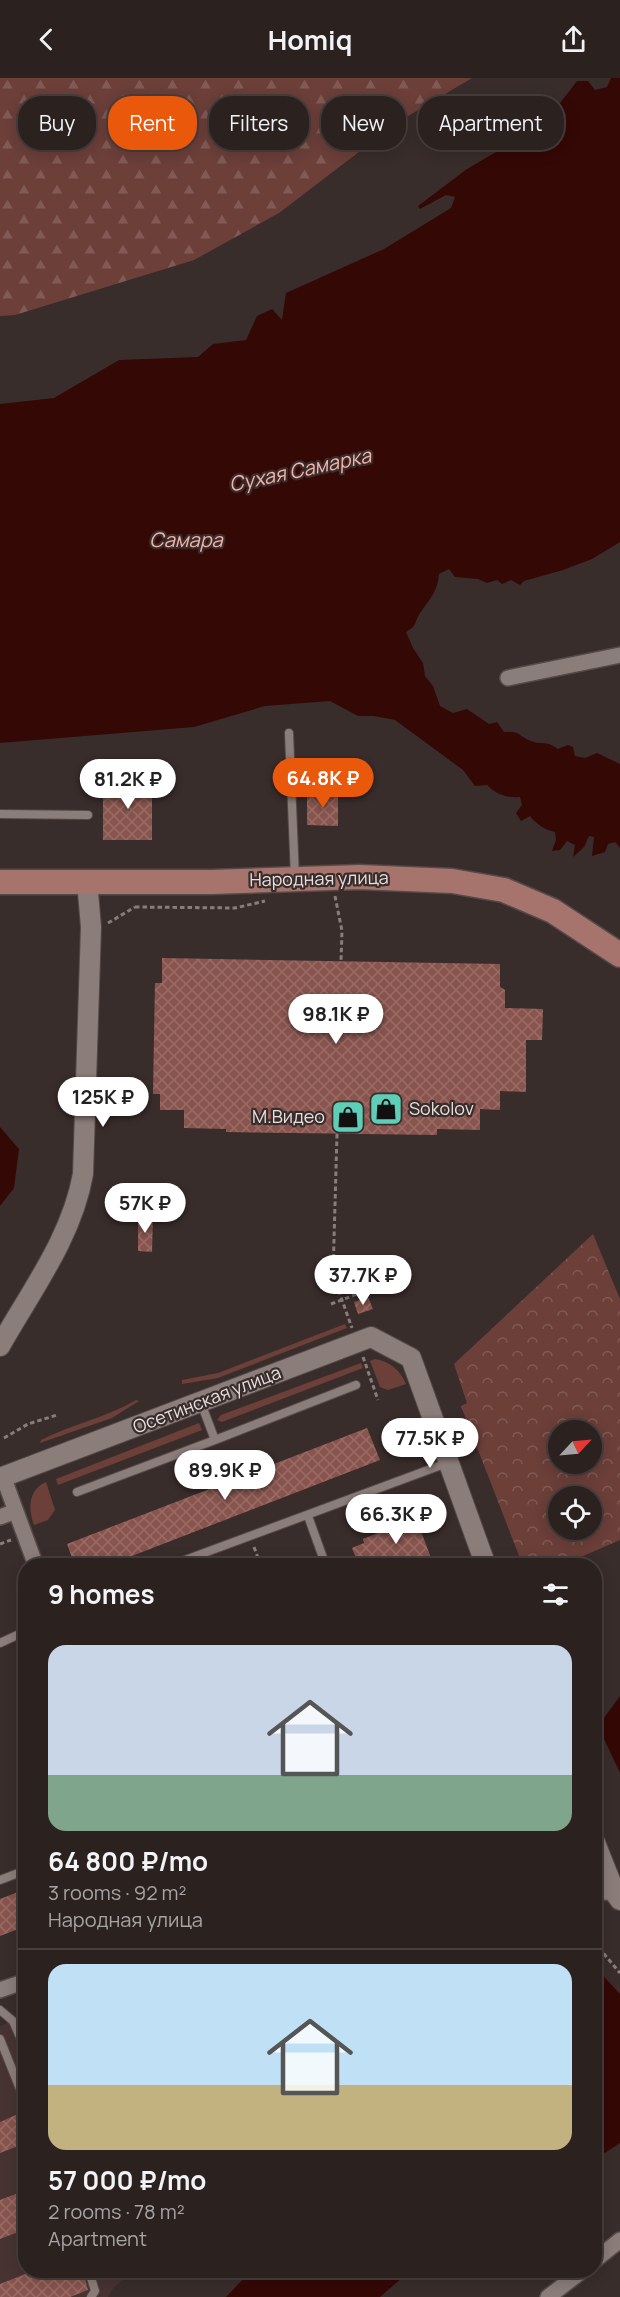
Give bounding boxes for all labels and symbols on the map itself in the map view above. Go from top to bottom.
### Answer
water label: Сухая Самарка [226,441,374,498]
water label: Самара [149,526,224,553]
pin: 64.8K ₽ [268,758,378,809]
pin: 81.2K ₽ [73,759,183,810]
street label: Народная улица [249,865,389,891]
pin: 98.1K ₽ [281,994,391,1045]
pin: 125K ₽ [54,1077,152,1128]
shop icon: Sokolov [368,1091,404,1127]
place label: Sokolov [409,1096,474,1120]
shop icon: М.Видео [330,1099,366,1135]
place label: М.Видео [252,1104,325,1128]
pin: 57K ₽ [103,1183,187,1234]
pin: 37.7K ₽ [308,1255,418,1306]
street label: Осетинская улица [129,1360,284,1438]
pin: 77.5K ₽ [375,1418,485,1469]
north arrow [548,1420,602,1474]
pin: 89.9K ₽ [170,1450,280,1501]
pin: 66.3K ₽ [341,1494,451,1545]

